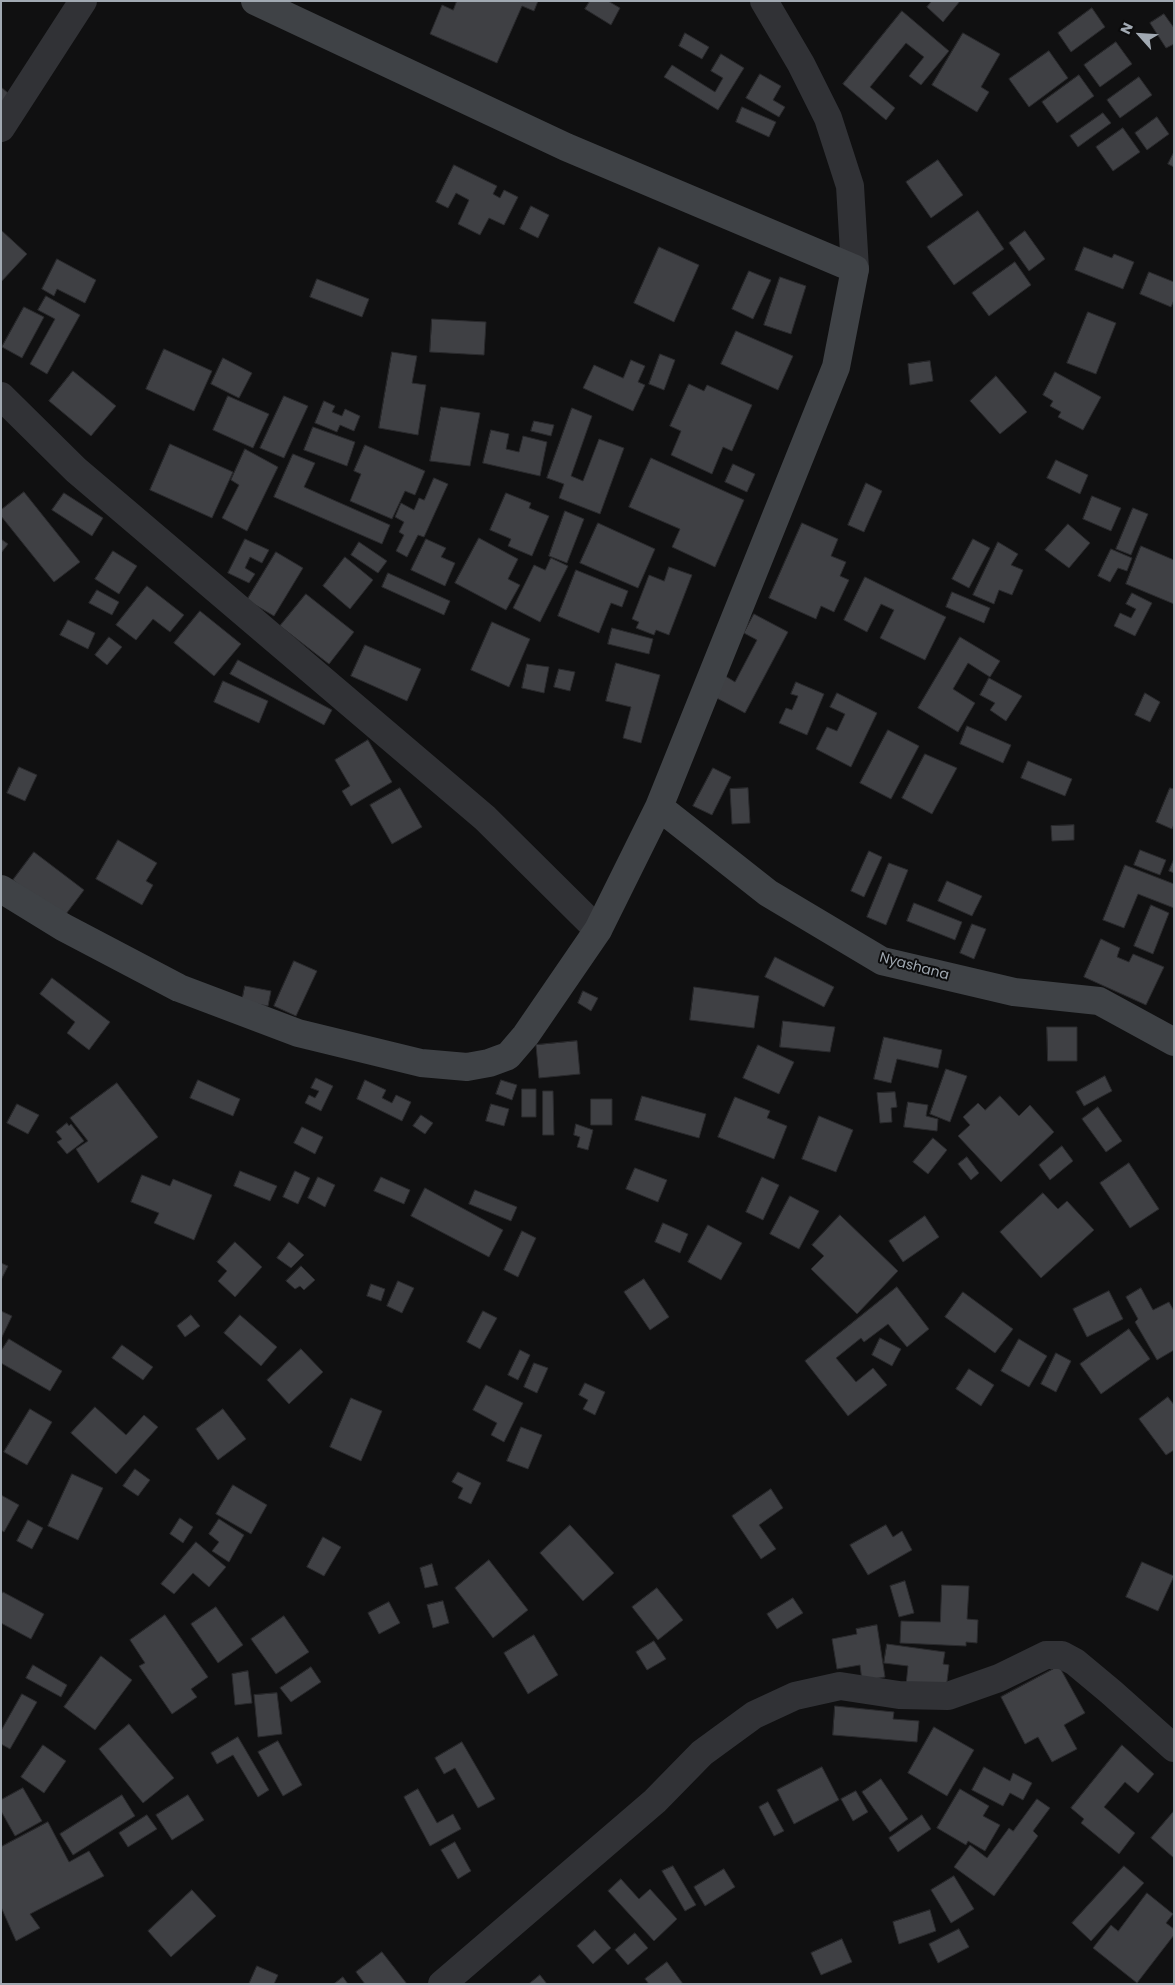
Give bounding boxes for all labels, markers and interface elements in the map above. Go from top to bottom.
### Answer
north arrow [1115,10,1165,60]
text: N [1115,19,1138,38]
street label: Nyashana [877,950,951,984]

